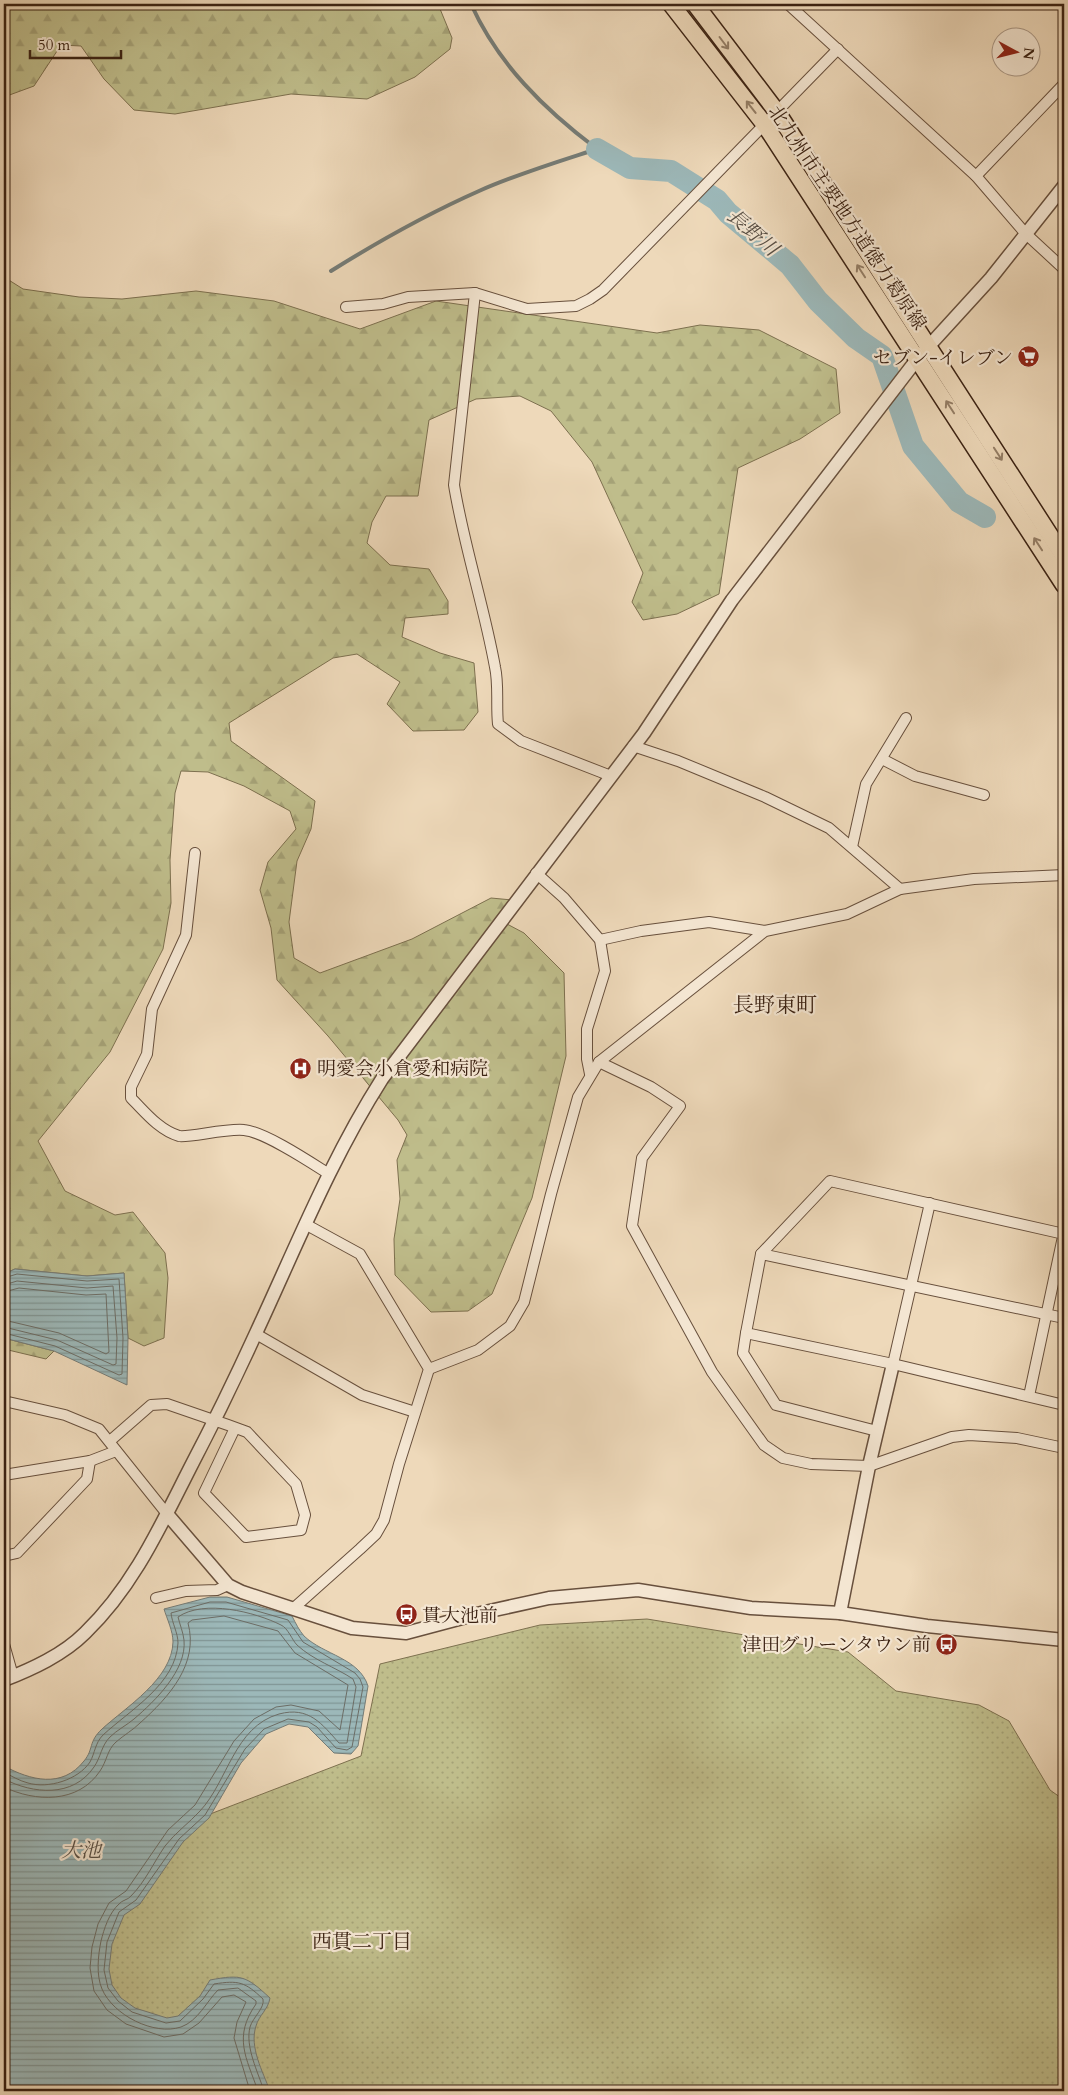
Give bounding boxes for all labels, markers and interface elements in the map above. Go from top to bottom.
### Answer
scale bar [30,28,121,60]
north arrow [990,28,1040,78]
text: 50 m [38,35,70,55]
one-way arrow [719,36,729,50]
text: N [1018,46,1039,61]
street label: 北九州市主要地方道徳力葛原線 [762,100,932,335]
one-way arrow [746,101,757,114]
water label: 長野川 [721,203,786,264]
one-way arrow [856,265,866,279]
place label: セブン-イレブン [873,345,1013,371]
supermarket icon: セブン-イレブン [1017,345,1041,369]
one-way arrow [945,401,955,415]
one-way arrow [993,447,1003,461]
one-way arrow [1033,537,1043,551]
district label: 長野東町 [733,991,817,1020]
hospital icon: 明愛会小倉愛和病院 [289,1056,313,1080]
place label: 明愛会小倉愛和病院 [317,1056,488,1082]
bus stop icon: 貫大池前 [394,1603,418,1627]
place label: 貫大池前 [422,1603,498,1629]
place label: 津田グリーンタウン前 [742,1632,931,1658]
bus stop icon: 津田グリーンタウン前 [935,1632,959,1656]
water label: 大池 [61,1837,103,1864]
district label: 西貫二丁目 [312,1928,412,1955]

